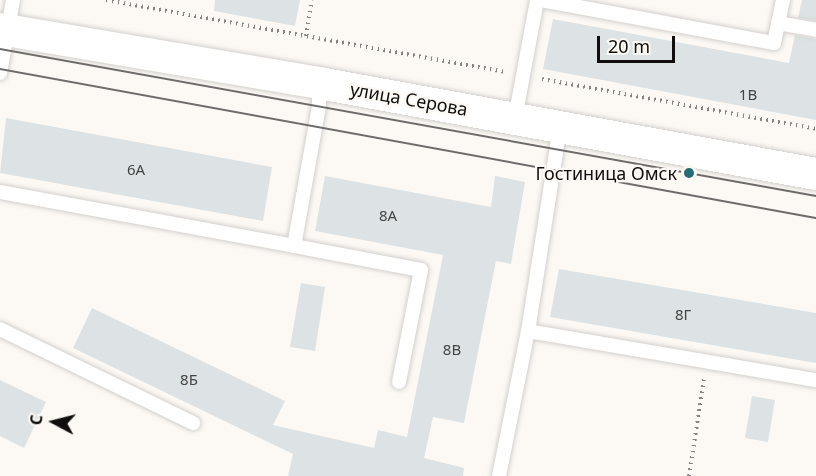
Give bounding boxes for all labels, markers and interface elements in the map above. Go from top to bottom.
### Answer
scale bar [600,24,678,62]
text: 20 m [608,34,650,58]
street label: улица Серова [349,78,469,120]
house number: 1В [739,86,757,104]
house number: 6А [127,161,145,179]
place label: Гостиница Омск [536,162,677,184]
marker: Гостиница Омск [682,166,696,180]
house number: 8А [379,207,397,225]
house number: 8Г [675,306,691,324]
house number: 8В [443,341,461,359]
house number: 8Б [180,371,198,389]
north arrow [24,392,84,452]
text: С [25,413,48,426]

